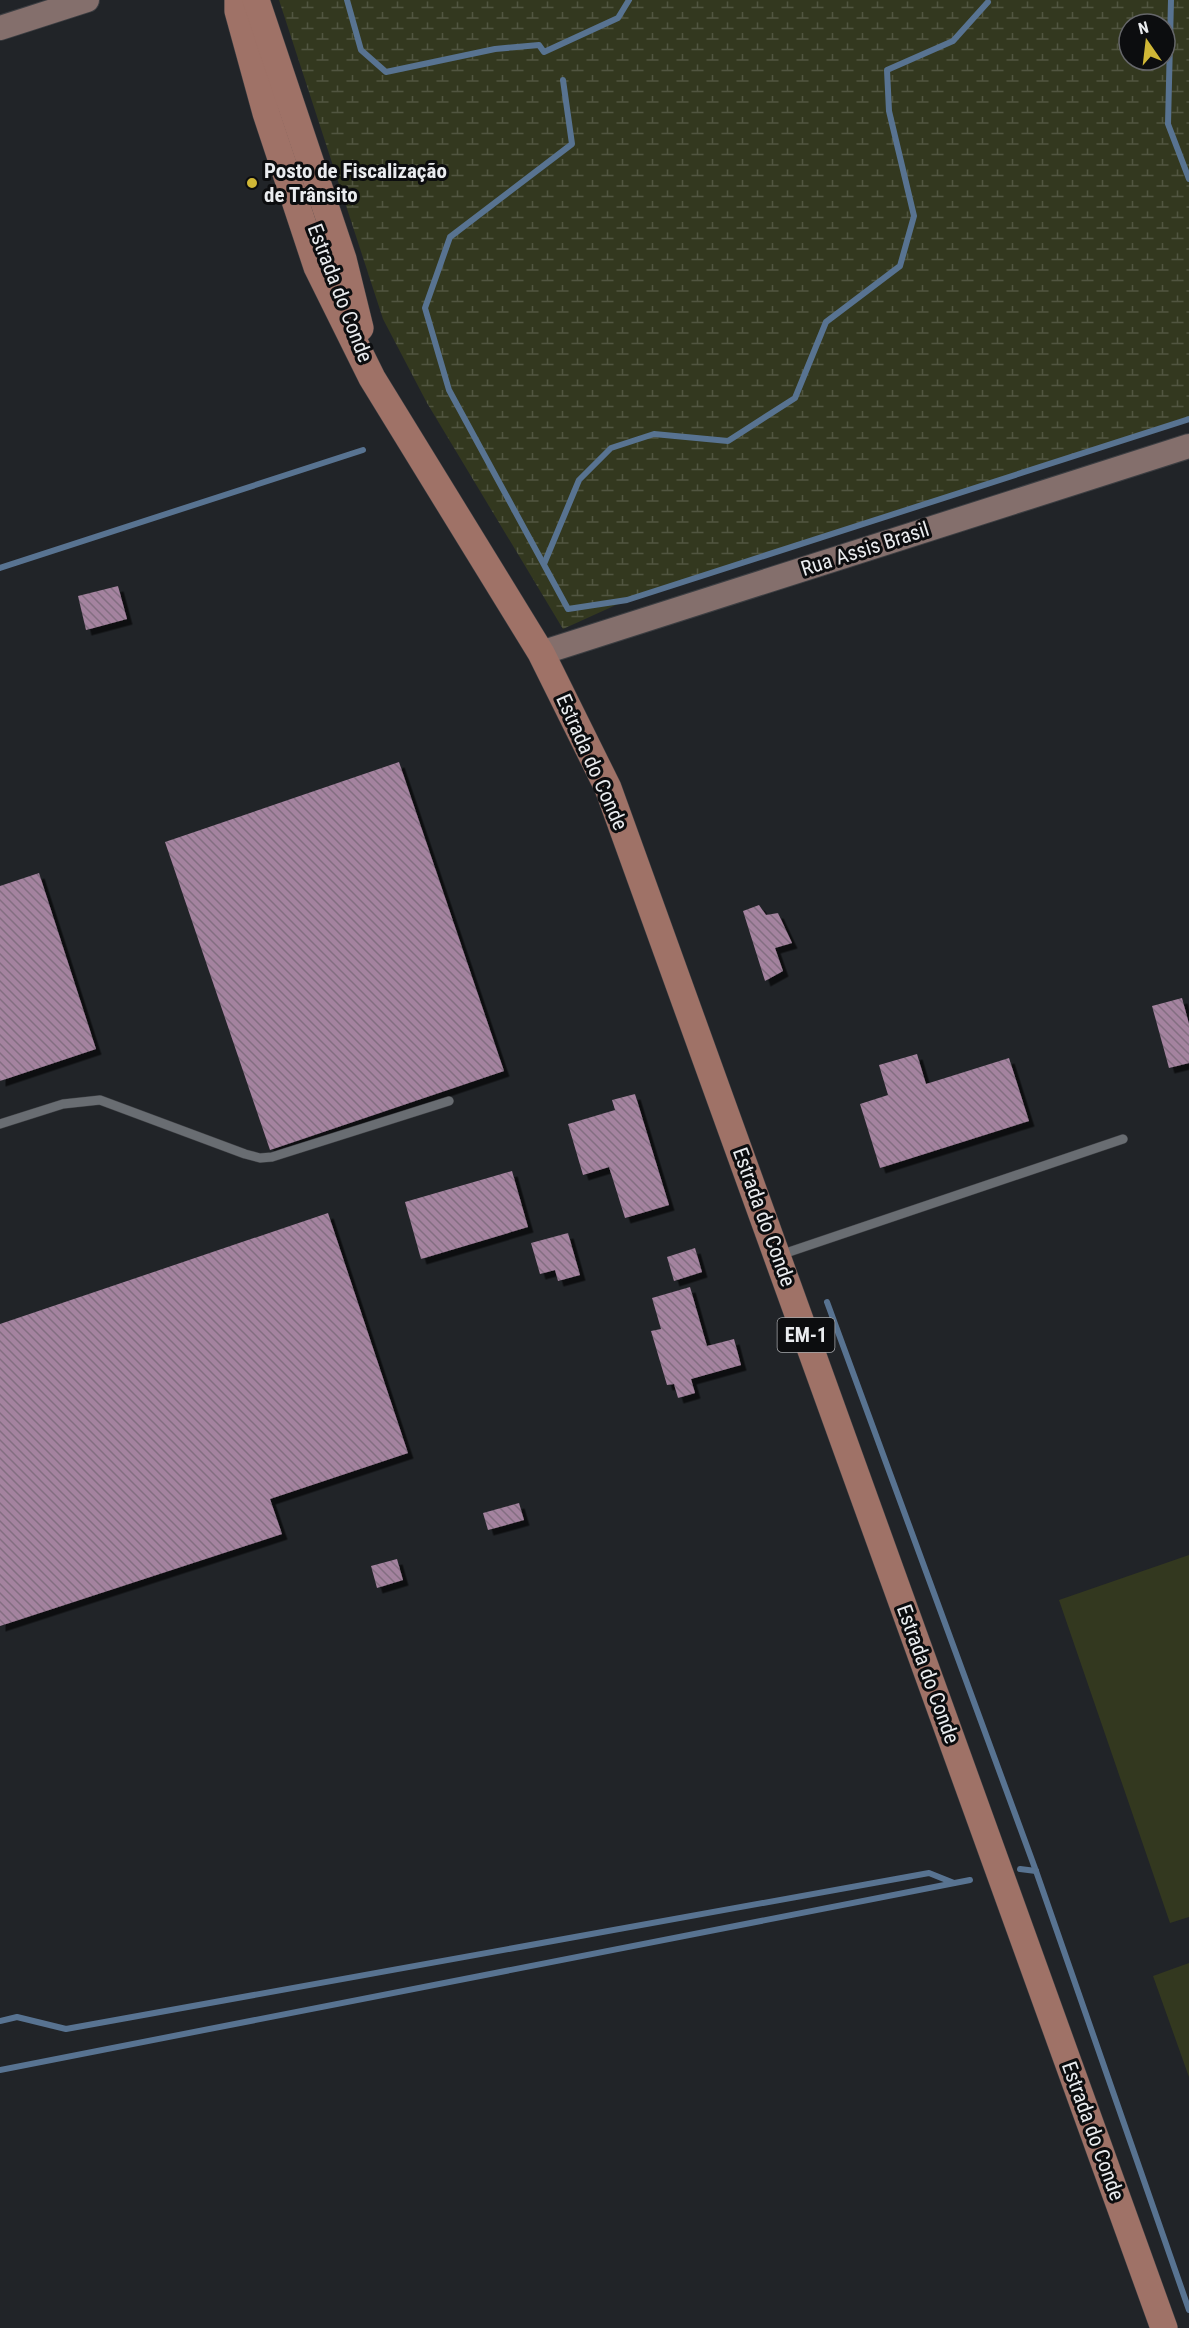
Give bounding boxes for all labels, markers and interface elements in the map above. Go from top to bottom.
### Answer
north arrow [1117,12,1177,72]
text: N [1136,18,1151,38]
place label: Posto de Fiscalização de Trânsito [264,159,447,207]
marker: Posto de Fiscalização de Trânsito [245,176,259,190]
street label: Estrada do Conde [303,220,377,366]
street label: Rua Assis Brasil [798,517,932,581]
street label: Estrada do Conde [551,690,633,834]
street label: Estrada do Conde [728,1144,800,1290]
road number: EM-1 [778,1318,834,1352]
street label: Estrada do Conde [892,1601,964,1747]
street label: Estrada do Conde [1057,2058,1129,2204]

